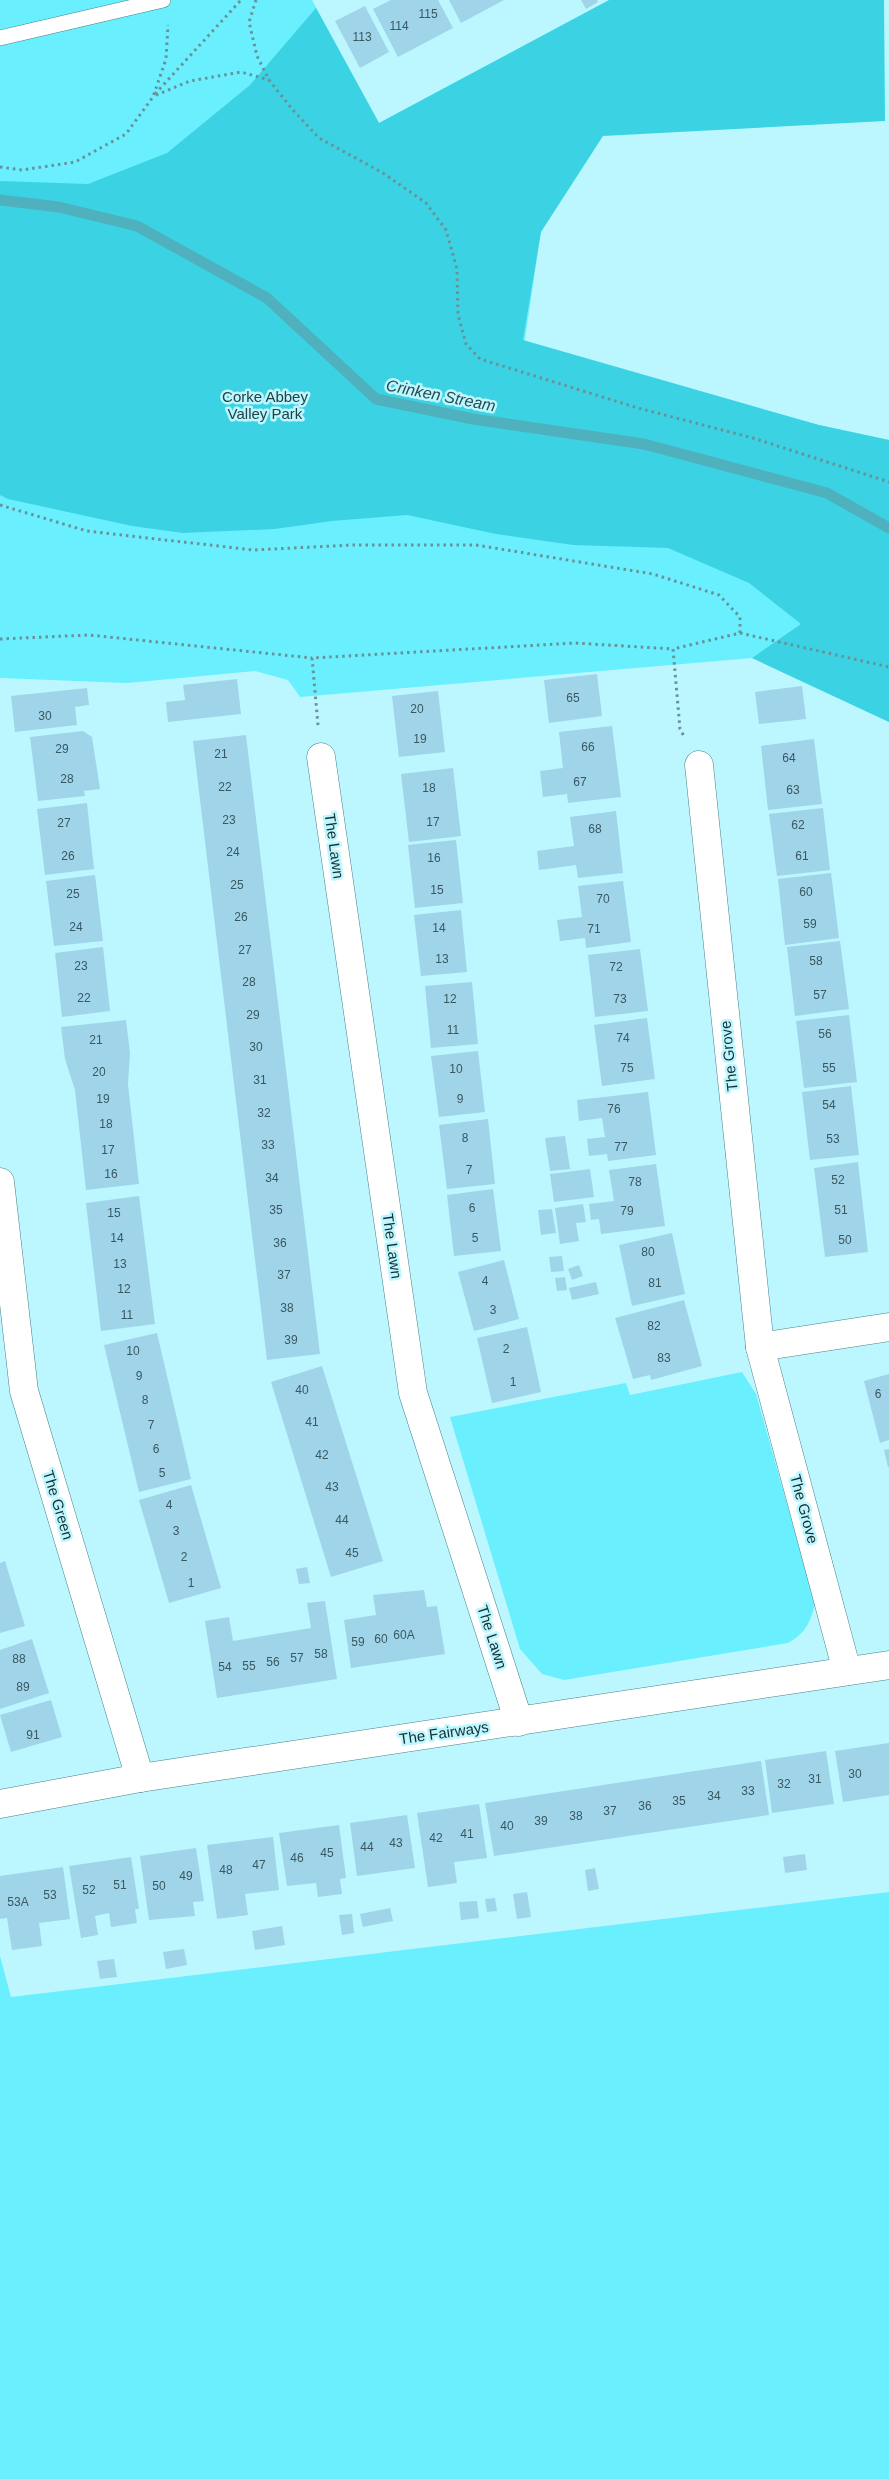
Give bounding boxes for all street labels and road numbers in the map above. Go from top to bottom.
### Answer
street label: The Lawn [321,812,347,880]
street label: The Grove [716,1020,741,1092]
street label: The Lawn [379,1212,405,1280]
street label: The Green [40,1468,77,1542]
street label: The Grove [787,1472,822,1545]
street label: The Lawn [474,1603,511,1671]
street label: The Fairways [398,1718,490,1747]

